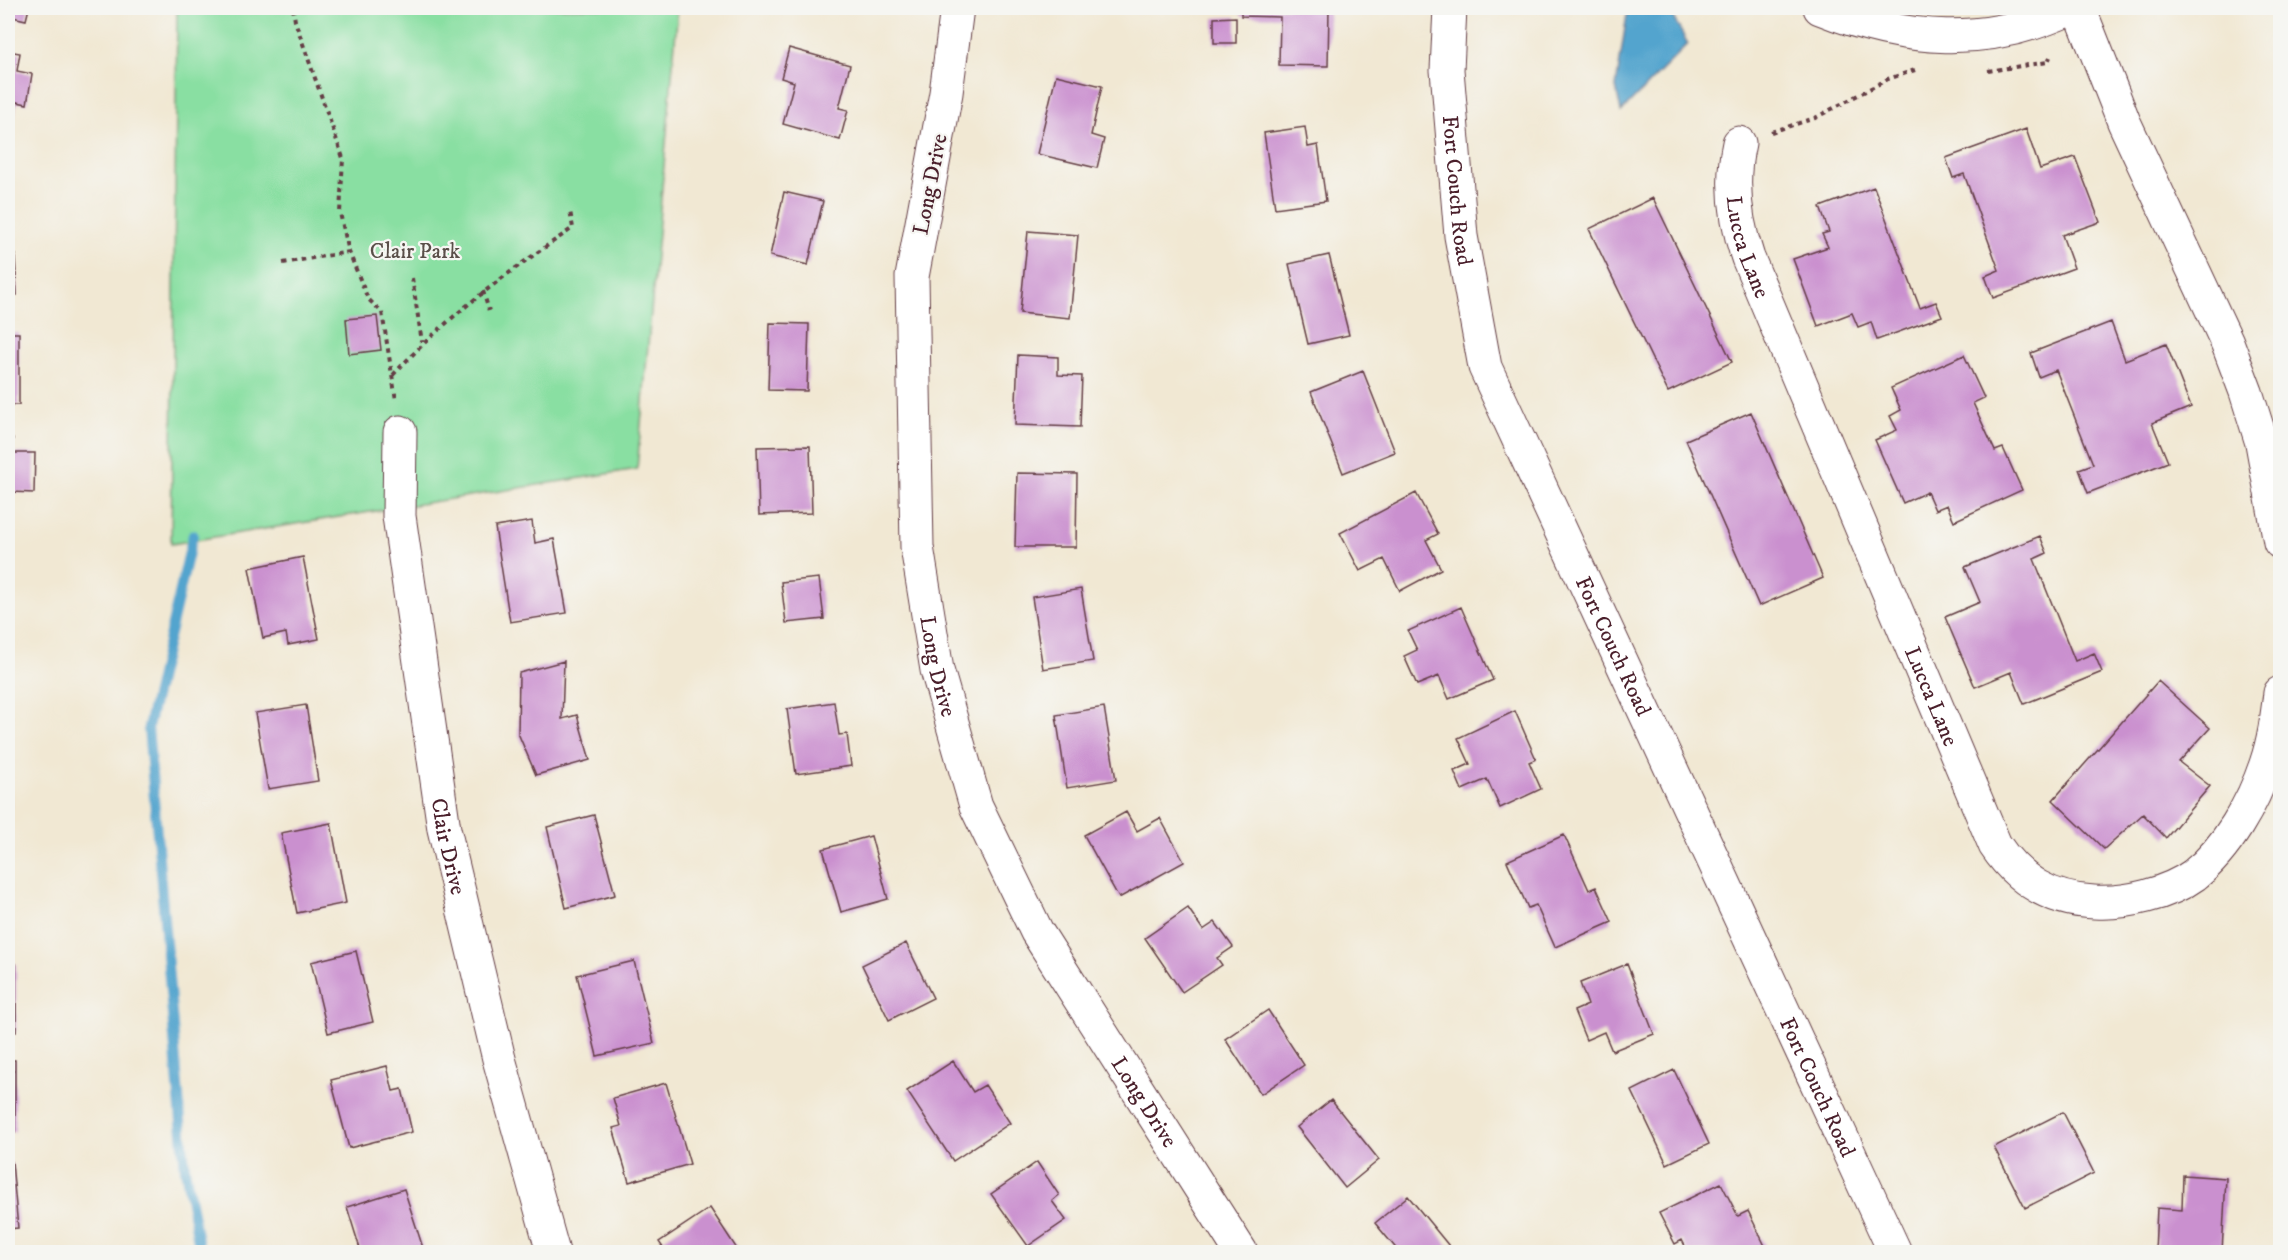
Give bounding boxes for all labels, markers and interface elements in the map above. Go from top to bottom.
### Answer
street label: Fort Couch Road [1436,114,1478,268]
street label: Long Drive [907,131,954,237]
street label: Lucca Lane [1720,195,1775,302]
park label: Clair Park [370,238,460,265]
street label: Fort Couch Road [1569,572,1657,720]
street label: Long Drive [913,614,962,720]
street label: Lucca Lane [1898,643,1964,750]
street label: Clair Drive [425,796,471,898]
street label: Fort Couch Road [1773,1013,1861,1161]
street label: Long Drive [1105,1052,1183,1153]

